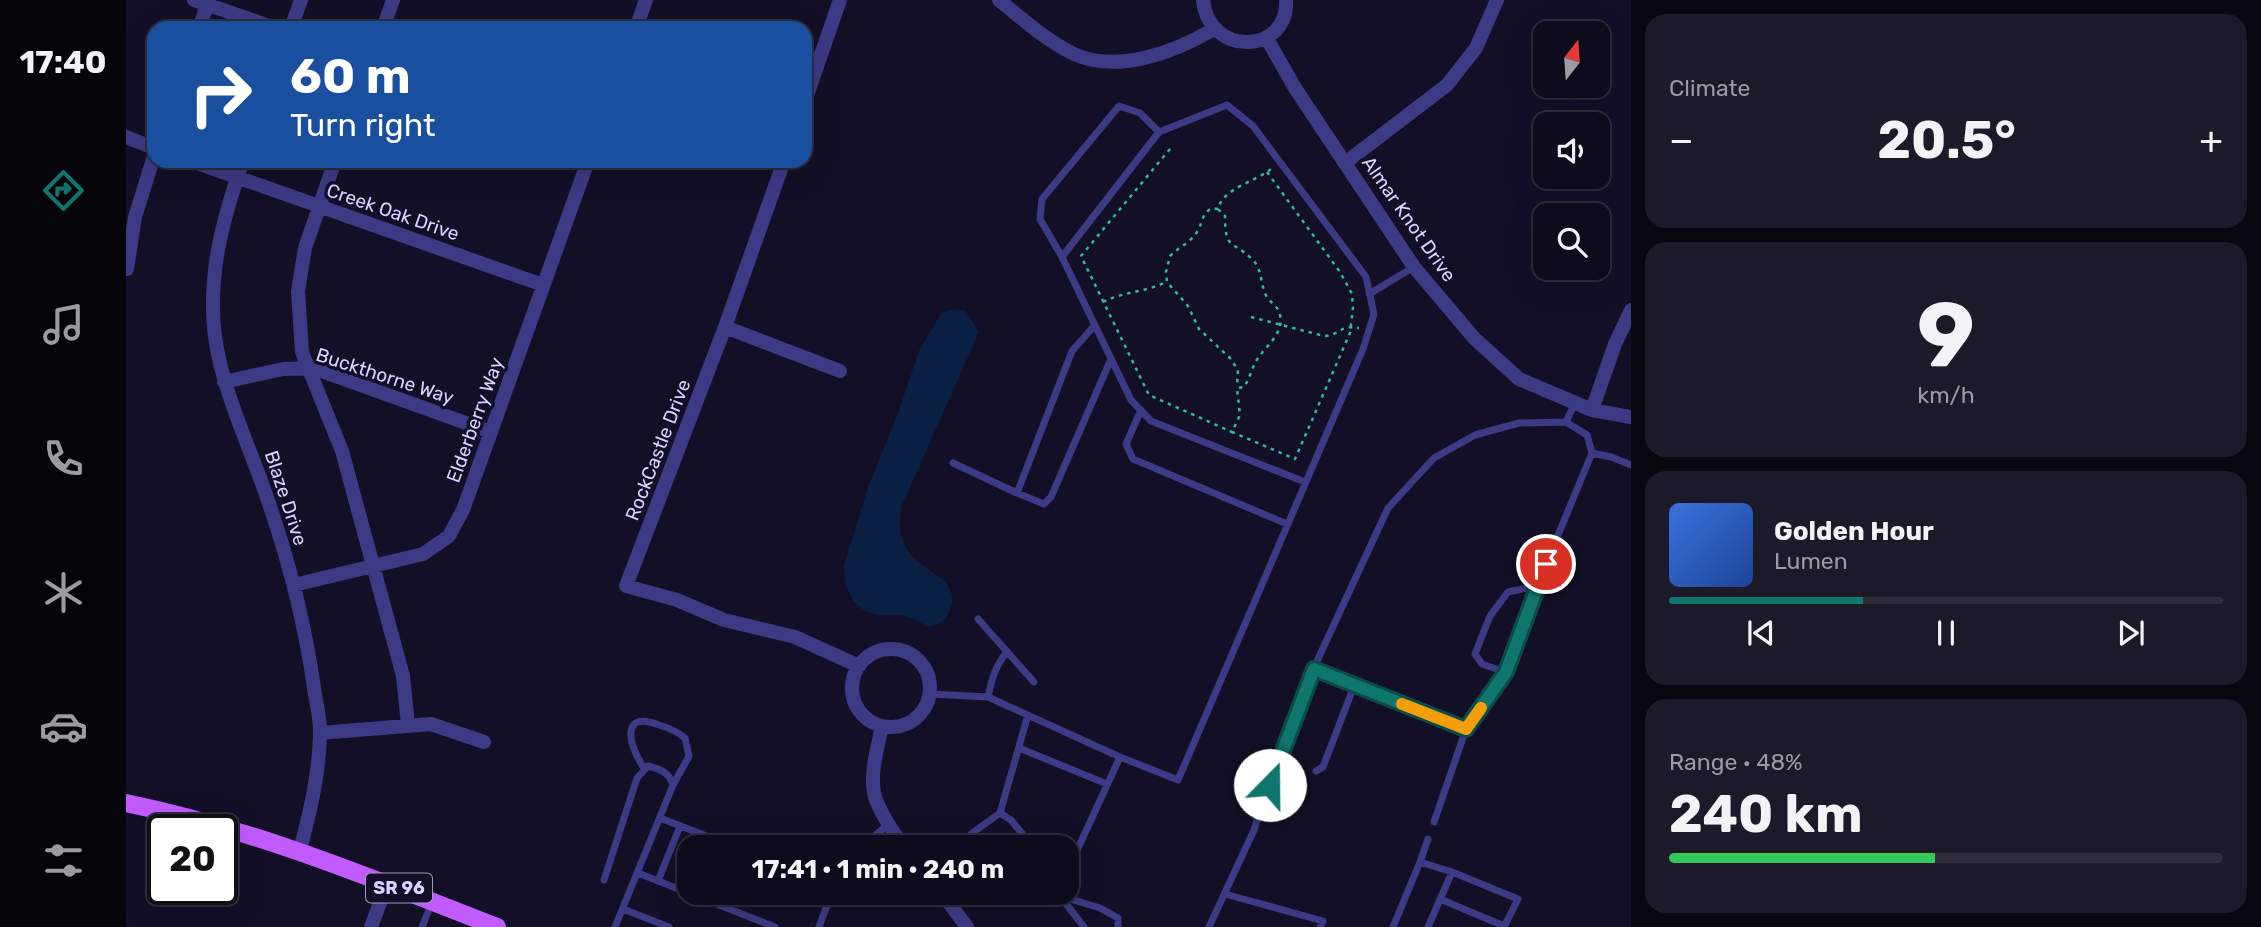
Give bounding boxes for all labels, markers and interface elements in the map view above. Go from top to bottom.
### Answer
north arrow [1533,21,1610,98]
map controls [1533,21,1610,280]
text: 17:40 [19,43,107,81]
text: 60 m [290,47,411,105]
icon: right [175,49,266,140]
text: Climate [1669,74,1750,102]
text: Turn right [290,106,435,144]
text: 20.5° [1877,109,2016,171]
button: sound [1533,112,1610,189]
text: − [1669,117,1694,163]
text: + [2199,117,2223,163]
street label: Almar Knot Drive [1357,152,1461,286]
icon: directions [39,166,88,215]
street label: Creek Oak Drive [324,179,462,245]
button: search [1533,203,1610,280]
text: 9 [1917,281,1975,389]
icon: music [39,300,88,349]
street label: Buckthorne Way [313,343,457,409]
street label: Elderberry Way [442,354,508,486]
street label: RockCastle Drive [621,376,695,524]
text: km/h [1917,381,1975,409]
icon: phone [39,434,88,483]
street label: Blaze Drive [260,448,312,548]
text: Golden Hour [1774,516,1934,547]
pin [1516,534,1576,594]
icon: arrive [1527,545,1565,583]
text: Lumen [1774,547,1848,575]
icon: climate [39,568,88,617]
icon: previous [1742,614,1780,652]
icon: pause [1927,614,1965,652]
icon: next [2112,614,2150,652]
icon: car [39,702,88,751]
position arrow [1233,748,1307,822]
text: Range · 48% [1669,748,1803,776]
text: 240 km [1669,783,1863,845]
speed limit sign: 20 [147,814,238,905]
icon: filters [39,836,88,885]
text: 17:41 · 1 min · 240 m [752,854,1004,885]
road number: SR 96 [366,874,432,903]

